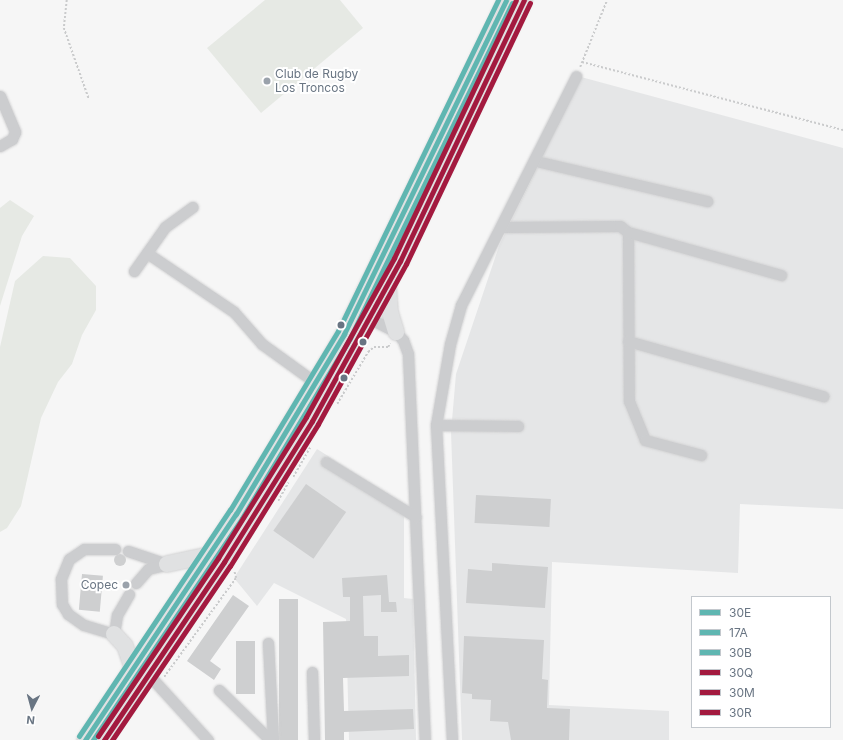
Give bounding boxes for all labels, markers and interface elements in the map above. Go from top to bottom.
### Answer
place label: Club de Rugby Los Troncos [275,67,358,95]
marker: Club de Rugby Los Troncos [262,76,272,86]
unlabelled marker [336,320,346,330]
unlabelled marker [358,337,368,347]
unlabelled marker [339,373,349,383]
place label: Copec [81,578,118,592]
marker: Copec [121,580,131,590]
legend [691,596,831,728]
text: 30E [729,605,751,620]
text: 17A [729,625,748,640]
text: 30B [729,645,752,660]
text: 30Q [729,665,753,680]
text: 30M [729,685,755,700]
north arrow [12,688,52,728]
text: 30R [729,705,752,720]
text: N [26,713,36,727]

